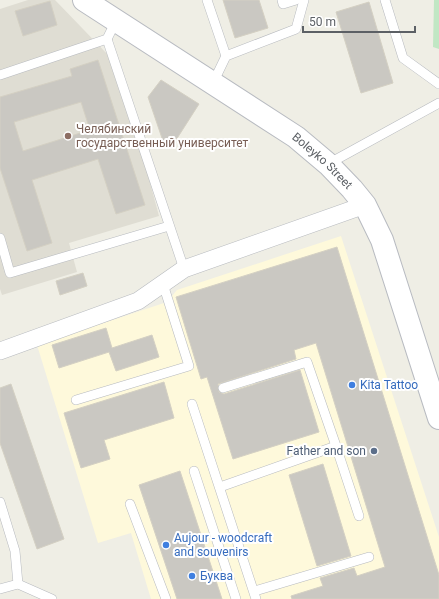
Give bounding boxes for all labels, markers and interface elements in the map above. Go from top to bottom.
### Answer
scale bar [303,8,415,34]
text: 50 m [309,15,336,29]
place label: Челябинский государственный университет [76,122,249,150]
street label: Boleyko Street [289,130,355,192]
marker: Челябинский государственный университет [63,131,73,141]
place label: Kita Tattoo [360,378,418,392]
marker: Kita Tattoo [347,380,357,390]
place label: Father and son [287,444,366,458]
marker: Father and son [369,446,379,456]
place label: Aujour - woodcraft and souvenirs [174,531,272,559]
marker: Aujour - woodcraft and souvenirs [161,540,171,550]
place label: Буква [200,569,233,583]
marker: Буква [187,571,197,581]

